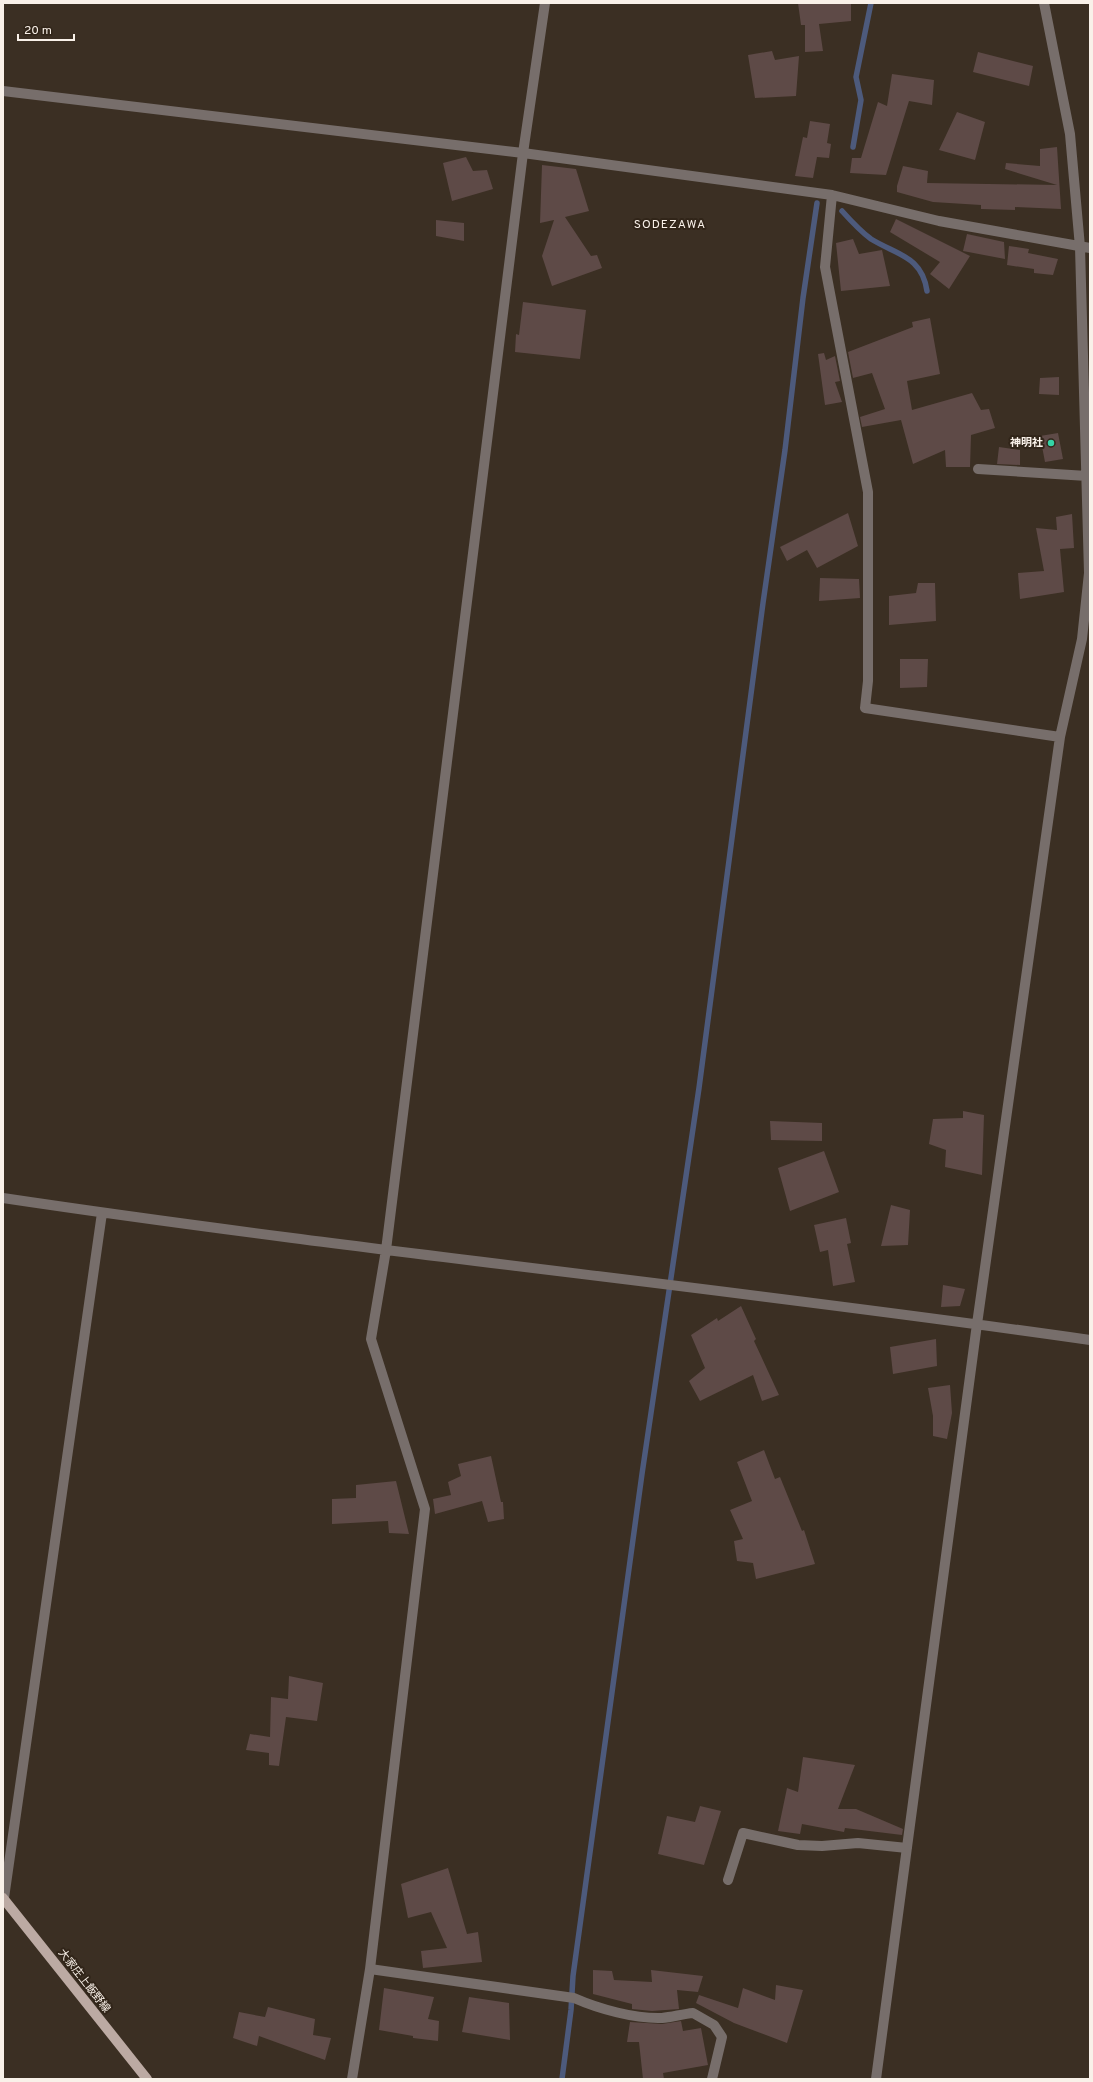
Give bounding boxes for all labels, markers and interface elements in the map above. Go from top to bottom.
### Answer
scale bar [18,16,74,42]
text: 20 m [24,23,52,39]
district label: SODEZAWA [634,217,706,233]
place label: 神明社 [1010,436,1043,450]
marker: 神明社 [1046,438,1056,448]
street label: 大家庄上飯野線 [55,1946,113,2016]

